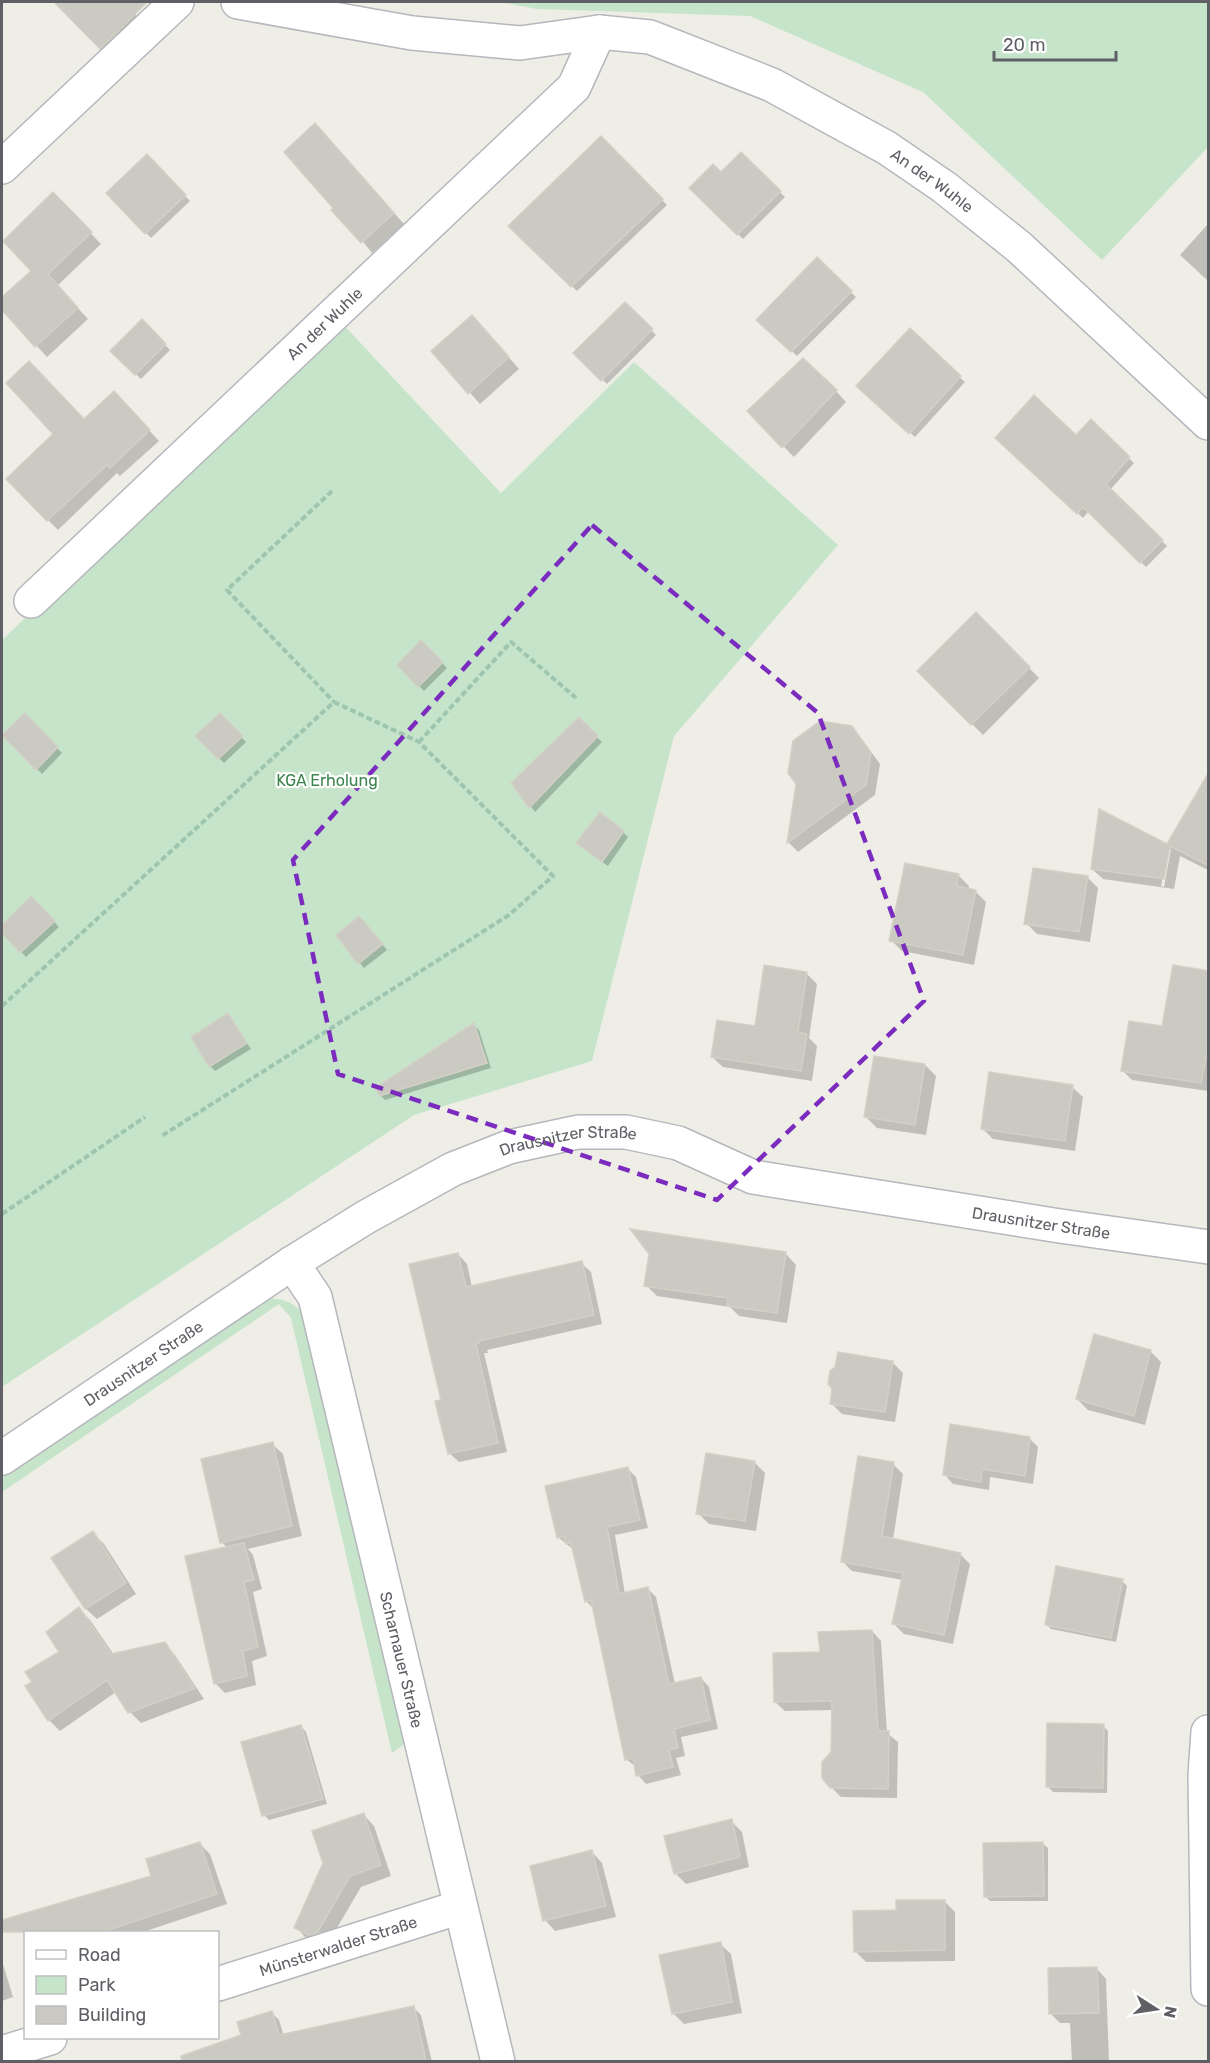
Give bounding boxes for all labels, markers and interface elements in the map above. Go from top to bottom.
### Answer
scale bar [994,24,1116,62]
text: 20 m [1003,34,1045,56]
street label: An der Wuhle [887,145,977,217]
street label: An der Wuhle [283,283,367,364]
park label: KGA Erholung [276,771,378,790]
street label: Drausnitzer Straße [496,1123,639,1160]
street label: Drausnitzer Straße [971,1203,1111,1243]
street label: Drausnitzer Straße [80,1317,207,1410]
street label: Scharnauer Straße [376,1590,427,1730]
street label: Münsterwalder Straße [257,1912,419,1980]
legend [24,1931,219,2039]
text: Road [78,1944,121,1966]
text: Park [78,1974,116,1996]
north arrow [1126,1979,1186,2039]
text: Building [78,2004,146,2026]
text: N [1160,2004,1181,2020]

